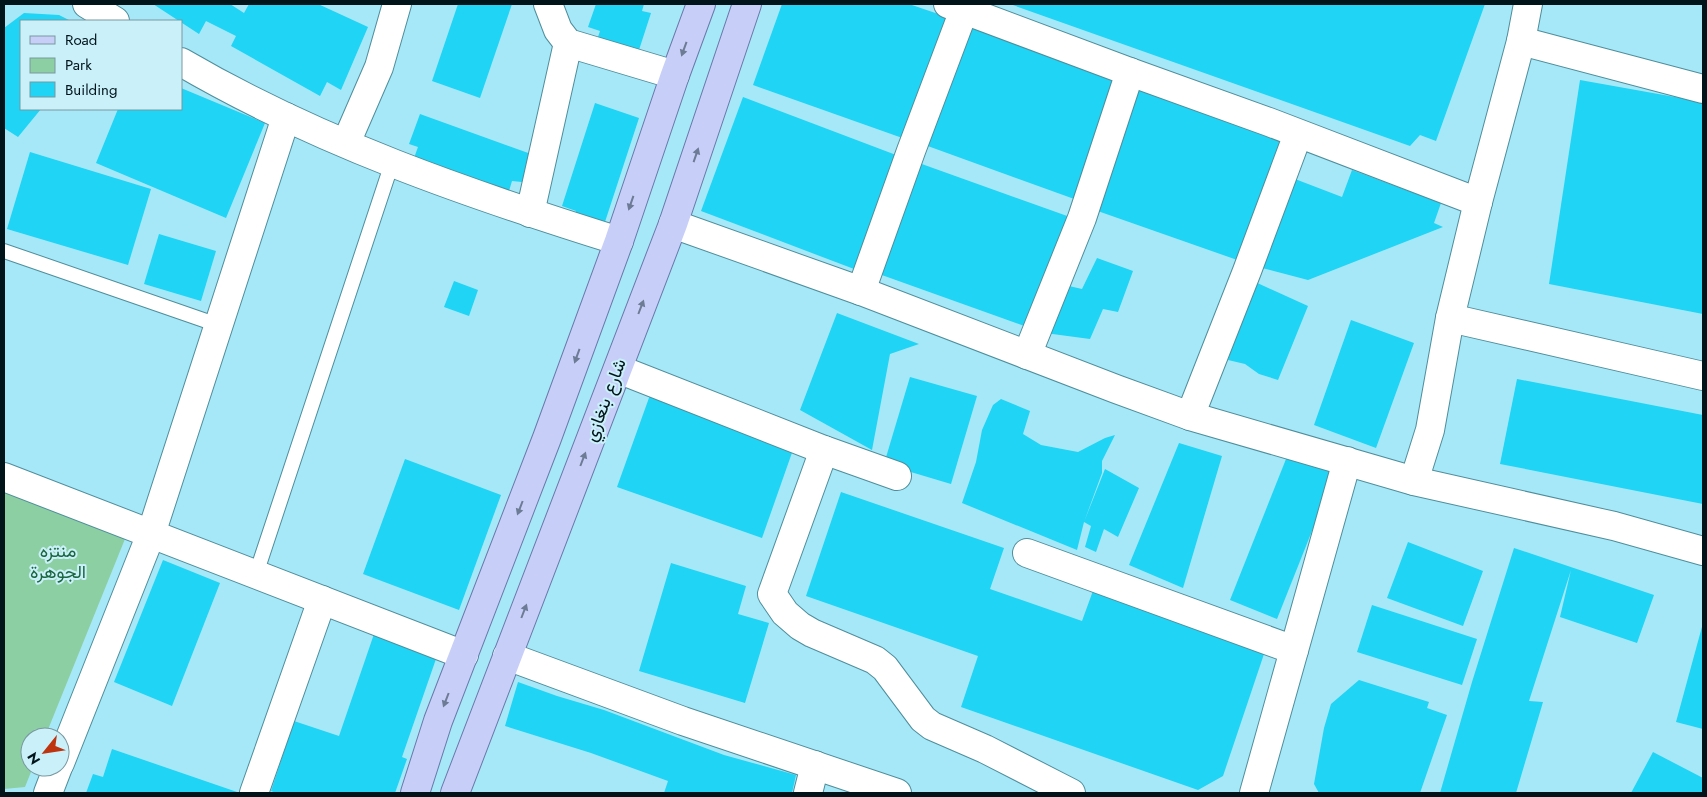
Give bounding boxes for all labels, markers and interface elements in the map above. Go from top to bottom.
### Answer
legend [20,20,182,110]
text: Road [65,29,97,51]
one-way arrow [680,42,687,57]
text: Park [65,54,92,76]
text: Building [65,79,117,101]
one-way arrow [693,147,701,162]
one-way arrow [627,196,635,211]
one-way arrow [638,300,645,315]
one-way arrow [573,349,581,364]
street label: شارع بنغازي [577,355,635,446]
one-way arrow [579,452,587,466]
one-way arrow [516,501,523,516]
park label: منتزه الجوهرة [30,538,86,585]
one-way arrow [521,603,528,618]
one-way arrow [442,693,450,708]
north arrow [20,727,70,777]
text: N [22,749,45,768]

